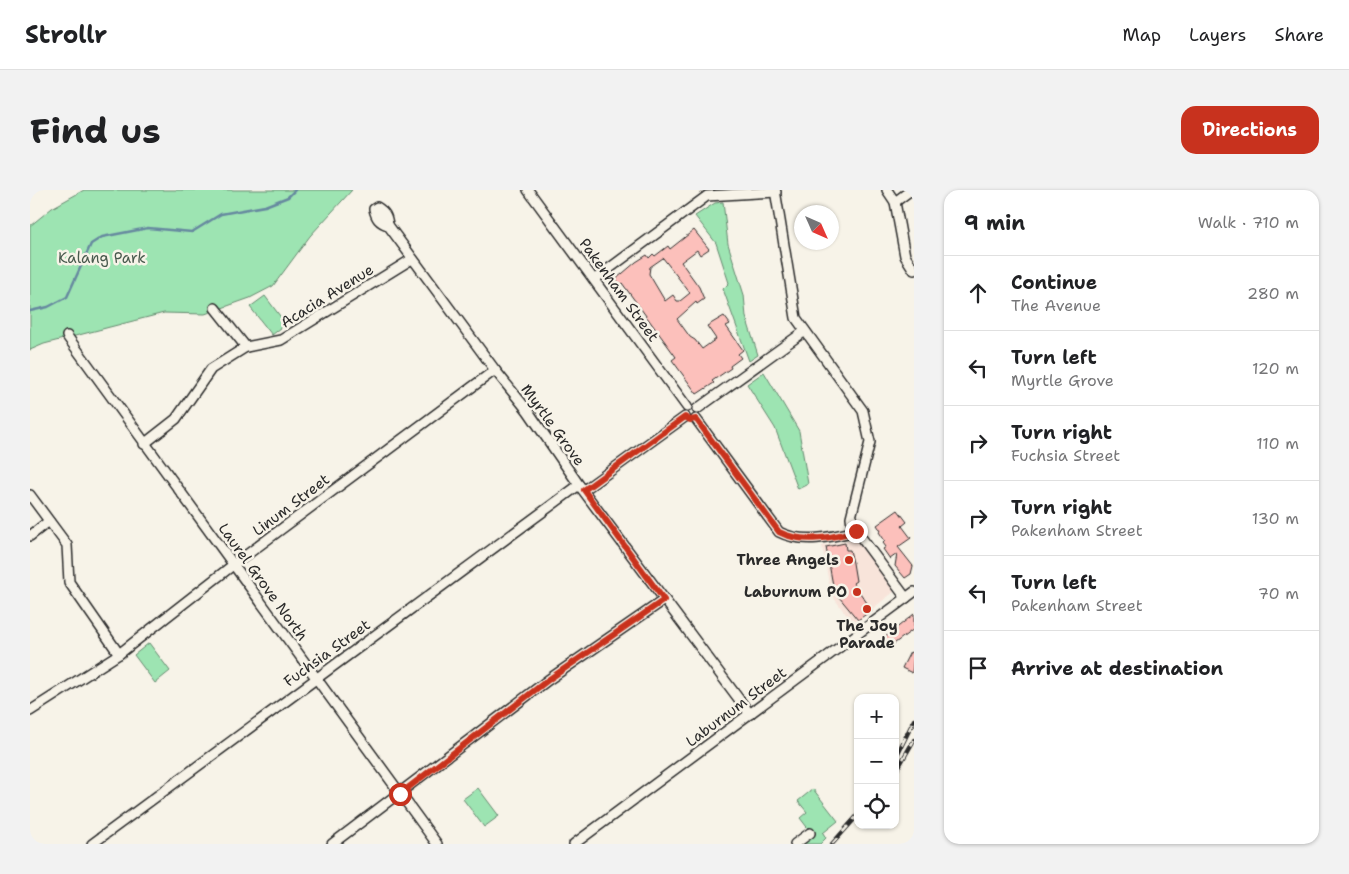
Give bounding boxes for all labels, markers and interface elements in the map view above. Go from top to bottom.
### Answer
text: Strollr [25,19,107,51]
text: Map [1123,23,1161,47]
text: Layers [1189,23,1246,47]
text: Share [1274,23,1324,47]
button: Directions [1181,106,1319,154]
text: Find us [30,107,161,154]
north arrow [794,205,839,250]
text: 9 min [964,209,1025,237]
text: Walk · 710 m [1198,212,1299,233]
street label: Pakenham Street [575,234,663,346]
park label: Kalang Park [58,248,146,268]
street label: Acacia Avenue [277,259,377,333]
text: Continue [1011,270,1097,295]
icon: ahead [964,279,992,307]
text: 280 m [1247,283,1299,304]
text: The Avenue [1011,295,1101,316]
text: Turn left [1011,345,1097,370]
icon: left [964,354,992,382]
text: 120 m [1252,358,1299,379]
text: Myrtle Grove [1011,370,1114,391]
street label: Myrtle Grove [517,380,589,470]
text: Turn right [1011,420,1112,445]
icon: right [964,429,992,457]
text: 110 m [1256,433,1299,454]
text: Fuchsia Street [1011,445,1120,466]
street label: Linum Street [248,469,334,541]
text: Turn right [1011,495,1112,520]
icon: right [964,504,992,532]
text: 130 m [1252,508,1299,529]
street label: Laurel Grove North [214,519,312,645]
route end [845,520,868,543]
text: Pakenham Street [1011,520,1143,541]
place label: Three Angels [736,550,839,570]
marker: Three Angels [843,554,855,566]
text: Turn left [1011,570,1097,595]
icon: left [964,579,992,607]
place label: Laburnum PO [744,582,847,602]
text: 70 m [1258,583,1299,604]
marker: Laburnum PO [851,586,863,598]
text: Pakenham Street [1011,595,1143,616]
marker: The Joy Parade [861,603,873,615]
street label: Fuchsia Street [280,615,374,691]
place label: The Joy Parade [836,616,898,653]
icon: arrive [964,654,992,682]
text: Arrive at destination [1011,656,1223,681]
street label: Laburnum Street [682,663,790,751]
map controls [854,694,899,829]
button: + [854,694,899,739]
button: − [854,739,899,784]
route start [389,783,412,806]
button: locate [854,784,899,829]

